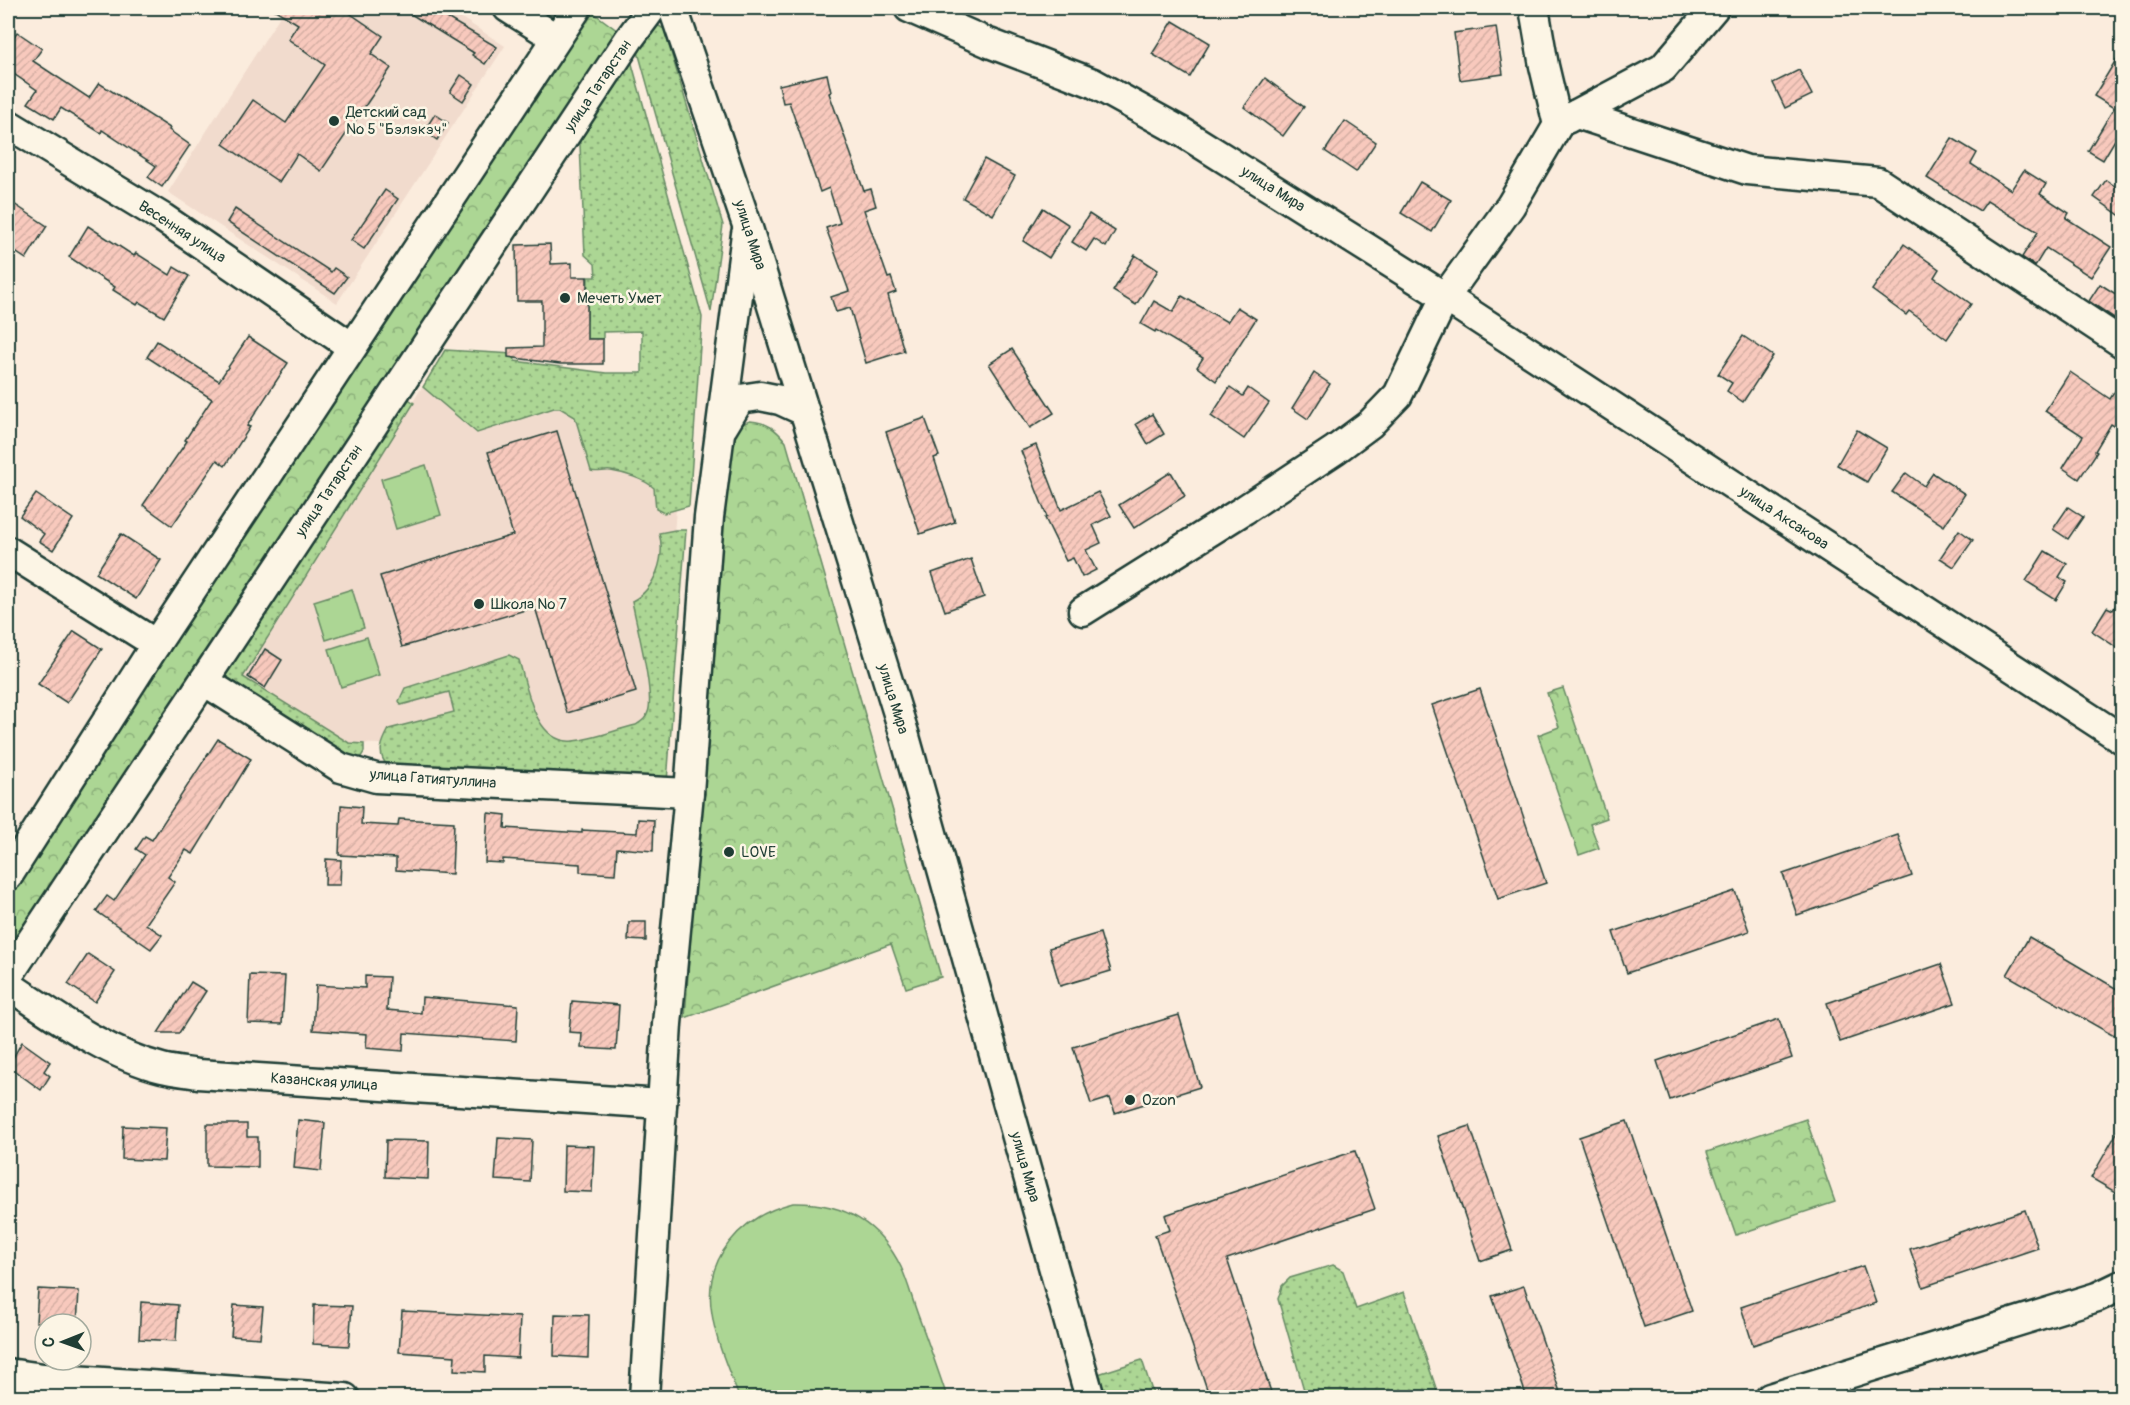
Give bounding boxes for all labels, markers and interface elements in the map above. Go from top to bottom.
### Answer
street label: улица Татарстан [560,36,636,136]
place label: Детский сад № 5 "Бэлэкэч" [345,103,447,139]
marker: Детский сад № 5 "Бэлэкэч" [327,114,341,128]
street label: улица Мира [1237,161,1309,216]
street label: Весенняя улица [135,197,229,267]
street label: улица Мира [730,197,770,272]
place label: Мечеть Умет [577,289,662,308]
marker: Мечеть Умет [558,291,572,305]
street label: улица Татарстан [291,441,367,541]
street label: улица Аксакова [1735,481,1832,554]
place label: Школа № 7 [491,595,567,614]
marker: Школа № 7 [472,597,486,611]
street label: улица Мира [873,661,913,736]
street label: улица Гатиятуллина [368,765,497,793]
place label: LOVE [741,843,776,862]
marker: LOVE [722,845,736,859]
street label: Казанская улица [270,1069,378,1095]
place label: Ozon [1142,1091,1176,1110]
marker: Ozon [1123,1093,1137,1107]
street label: улица Мира [1006,1129,1044,1204]
north arrow [33,1312,93,1372]
text: С [39,1337,59,1347]

